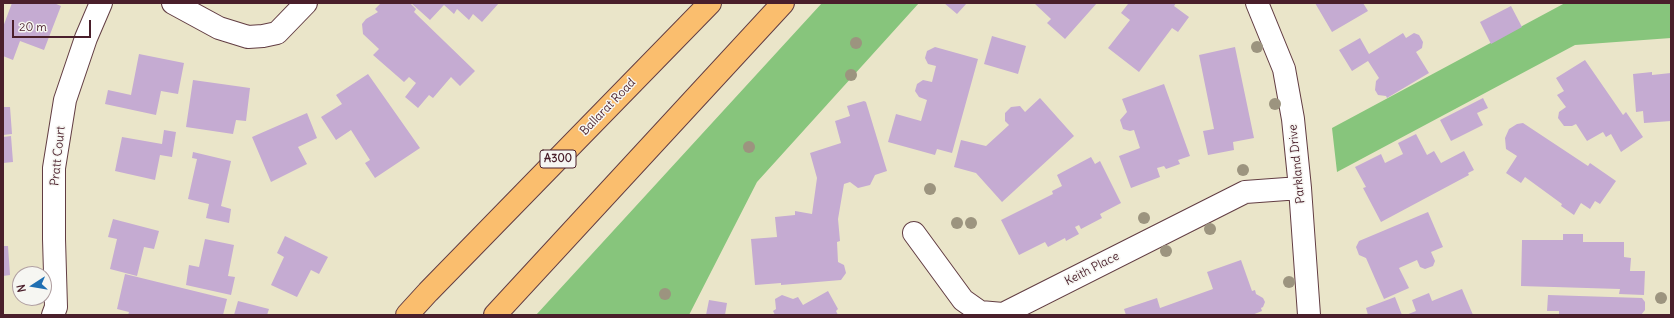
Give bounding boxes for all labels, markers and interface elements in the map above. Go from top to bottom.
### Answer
scale bar [14,12,93,38]
text: 20 m [19,19,47,34]
street label: Ballarat Road [577,76,639,138]
street label: Parkland Drive [1286,124,1308,204]
street label: Pratt Court [48,125,68,187]
road number: A300 [540,150,576,168]
street label: Keith Place [1062,249,1122,289]
north arrow [12,266,52,306]
text: N [14,283,29,293]

